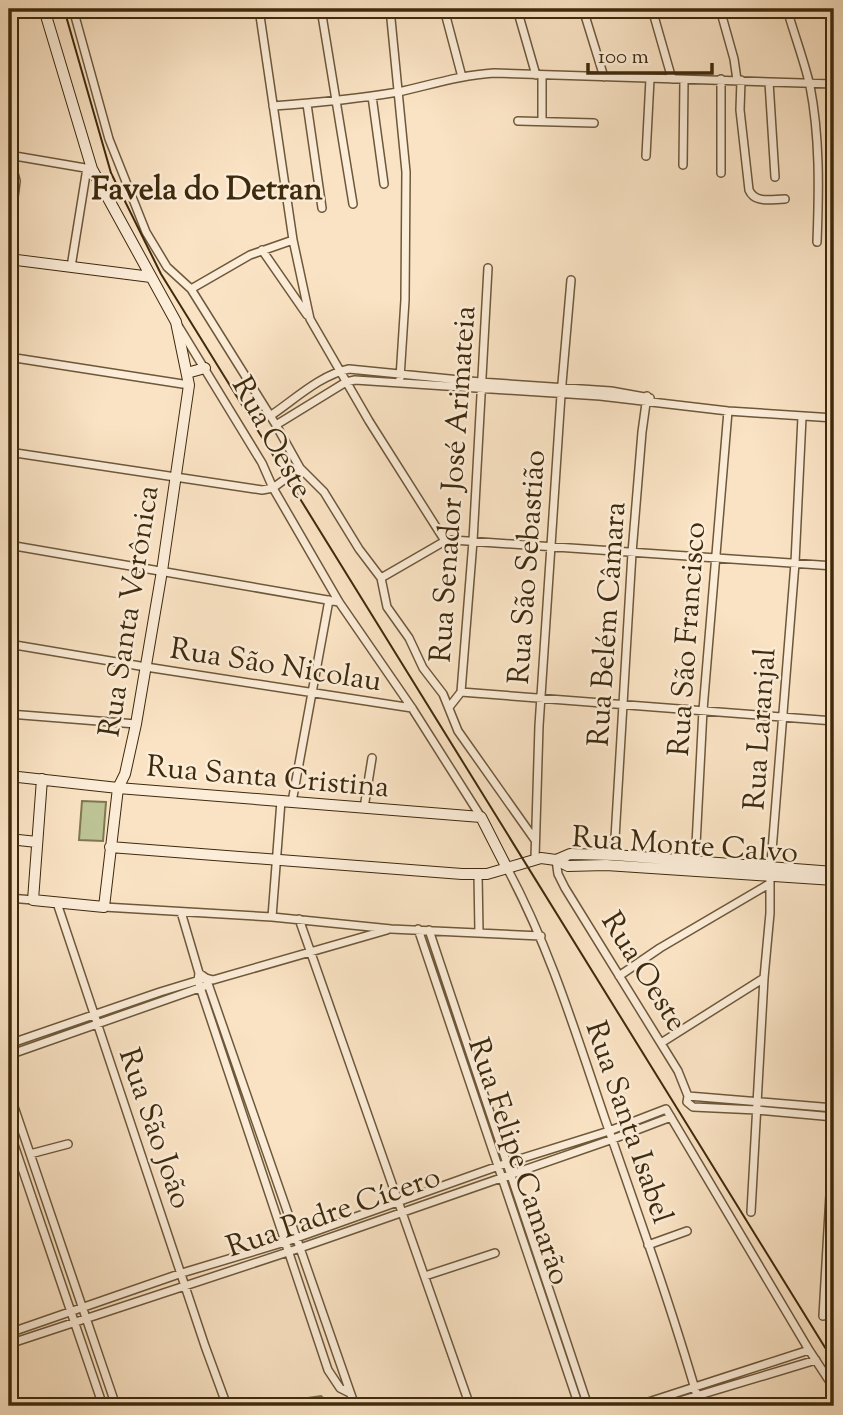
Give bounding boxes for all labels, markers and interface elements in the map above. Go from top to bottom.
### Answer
scale bar [588,32,712,76]
text: 100 m [598,43,649,73]
district label: Favela do Detran [91,168,323,214]
street label: Rua Senador José Arimateia [421,304,488,664]
street label: Rua Oeste [220,369,322,507]
street label: Rua São Sebastião [499,449,558,686]
street label: Rua Santa Verônica [89,482,172,740]
street label: Rua Belém Câmara [578,500,638,748]
street label: Rua São Francisco [659,521,718,758]
street label: Rua São Nicolau [167,629,384,704]
street label: Rua Laranjal [734,647,789,812]
street label: Rua Santa Cristina [145,746,391,811]
street label: Rua Monte Calvo [570,817,799,876]
street label: Rua Oeste [589,904,697,1040]
street label: Rua Santa Isabel [573,1016,682,1230]
street label: Rua Felipe Camarão [455,1032,580,1291]
street label: Rua São João [106,1043,201,1215]
street label: Rua Padre Cícero [221,1157,447,1270]

